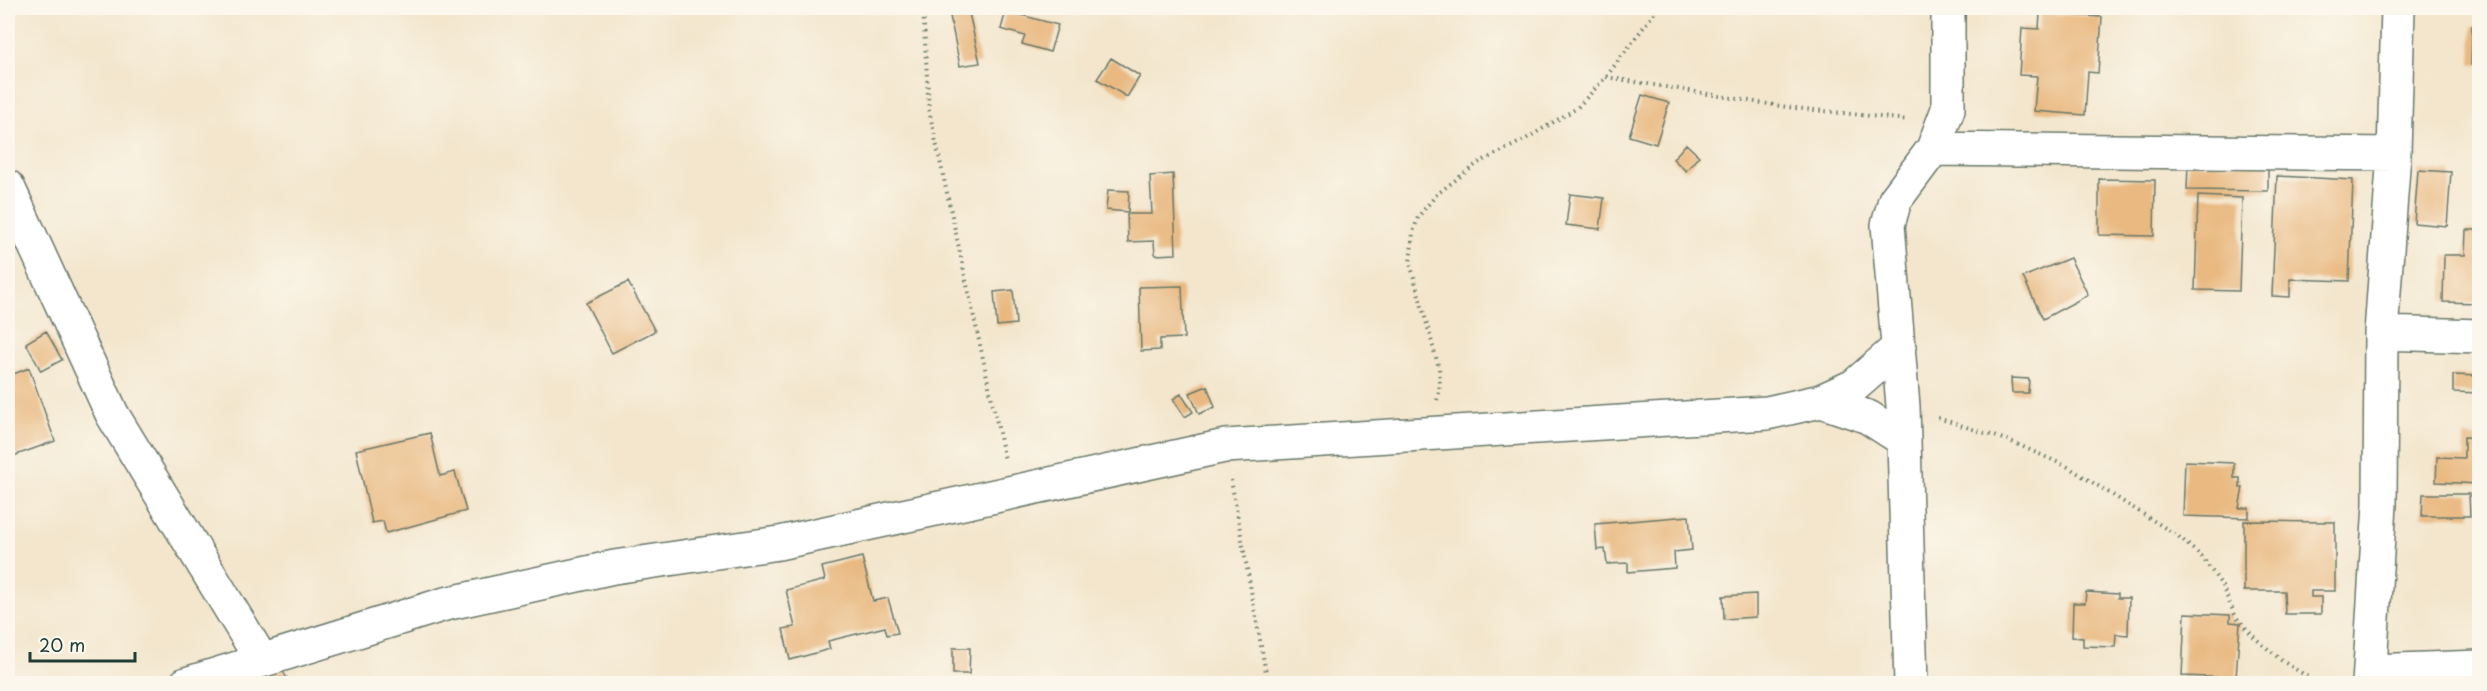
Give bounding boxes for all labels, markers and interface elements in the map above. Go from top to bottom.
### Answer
scale bar [30,625,135,663]
text: 20 m [39,631,85,658]

